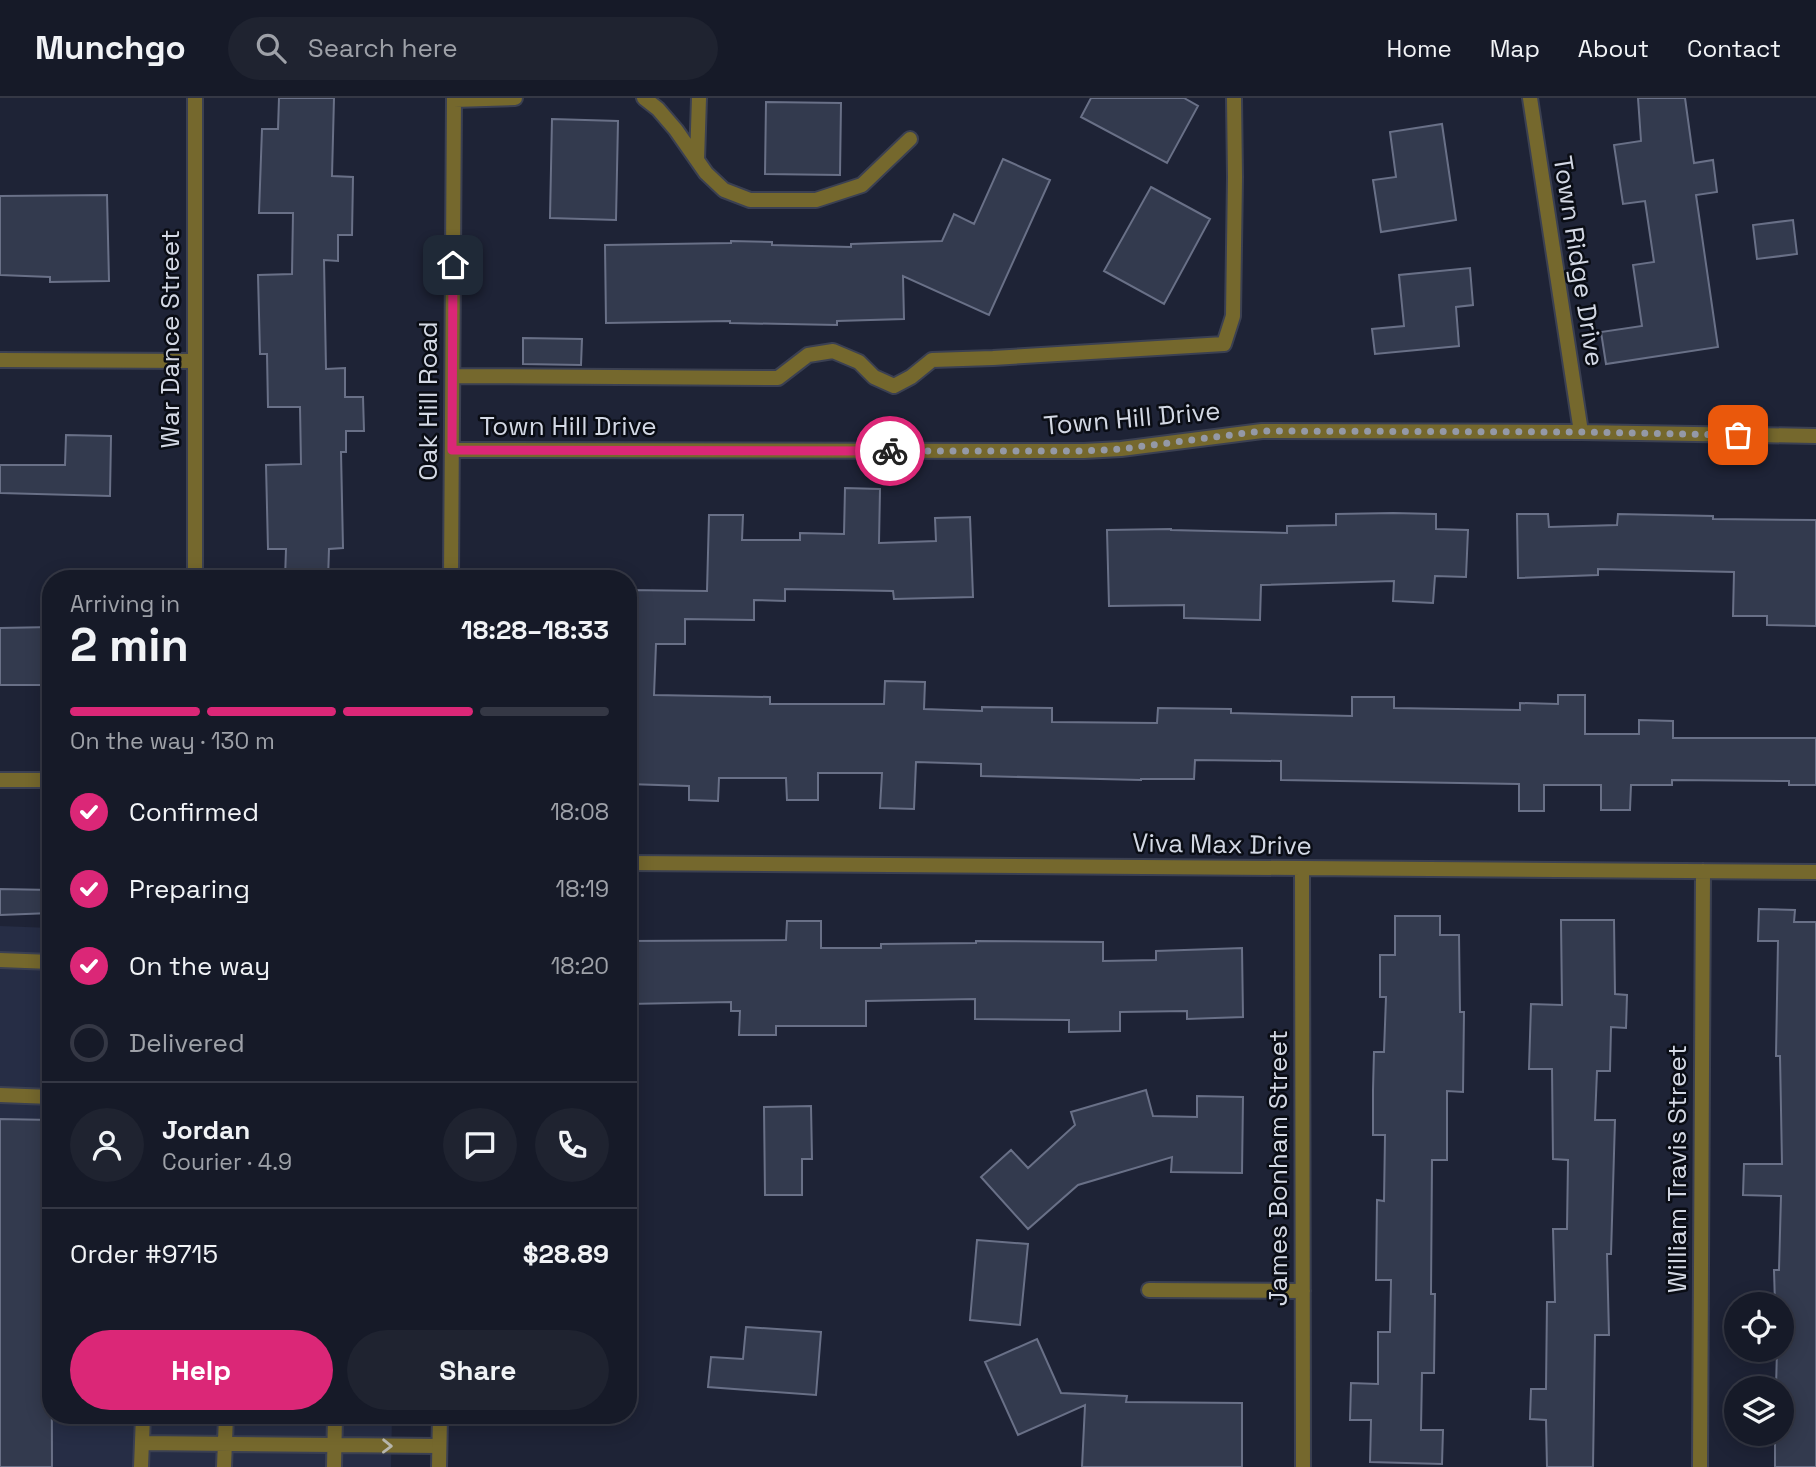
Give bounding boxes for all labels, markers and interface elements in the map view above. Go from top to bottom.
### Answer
search box [228,17,718,80]
text: Munchgo [35,27,186,69]
icon: search [252,29,290,67]
text: Search here [308,31,458,65]
text: Home [1386,33,1452,64]
text: Map [1490,33,1540,64]
text: About [1578,33,1649,64]
text: Contact [1687,33,1781,64]
street label: Town Ridge Drive [1546,153,1612,369]
street label: War Dance Street [153,229,187,449]
pin [423,235,483,295]
icon: home [434,246,472,284]
street label: Oak Hill Road [411,321,445,481]
street label: Town Hill Drive [1042,393,1222,443]
pin [1708,405,1768,465]
street label: Town Hill Drive [479,409,657,443]
courier [855,416,925,486]
icon: bag [1719,416,1757,454]
icon: bike [871,432,909,470]
text: Arriving in [70,589,180,619]
text: 18:28–18:33 [461,613,609,647]
text: 2 min [70,616,189,674]
text: On the way · 130 m [70,726,275,756]
icon: check [70,793,108,831]
text: Confirmed [129,795,259,829]
text: 18:08 [550,797,609,827]
street label: Viva Max Drive [1132,825,1312,863]
icon: check [70,870,108,908]
text: Preparing [129,872,250,906]
text: 18:19 [556,874,609,904]
icon: check [70,947,108,985]
text: On the way [129,949,270,983]
text: 18:20 [551,951,609,981]
text: Delivered [129,1026,245,1060]
street label: James Bonham Street [1261,1030,1295,1306]
street label: William Travis Street [1660,1045,1694,1293]
button: person [70,1108,144,1182]
button: chat [443,1108,517,1182]
button: phone [535,1108,609,1182]
text: Jordan [162,1113,250,1147]
text: Courier · 4.9 [162,1147,292,1177]
text: Order #9715 [70,1237,218,1271]
text: $28.89 [523,1237,609,1271]
map controls [1724,1292,1794,1446]
button: locate [1724,1292,1794,1362]
button: Help [70,1330,333,1410]
button: Share [347,1330,609,1410]
button: layers [1724,1376,1794,1446]
one-way arrow [381,1438,392,1453]

